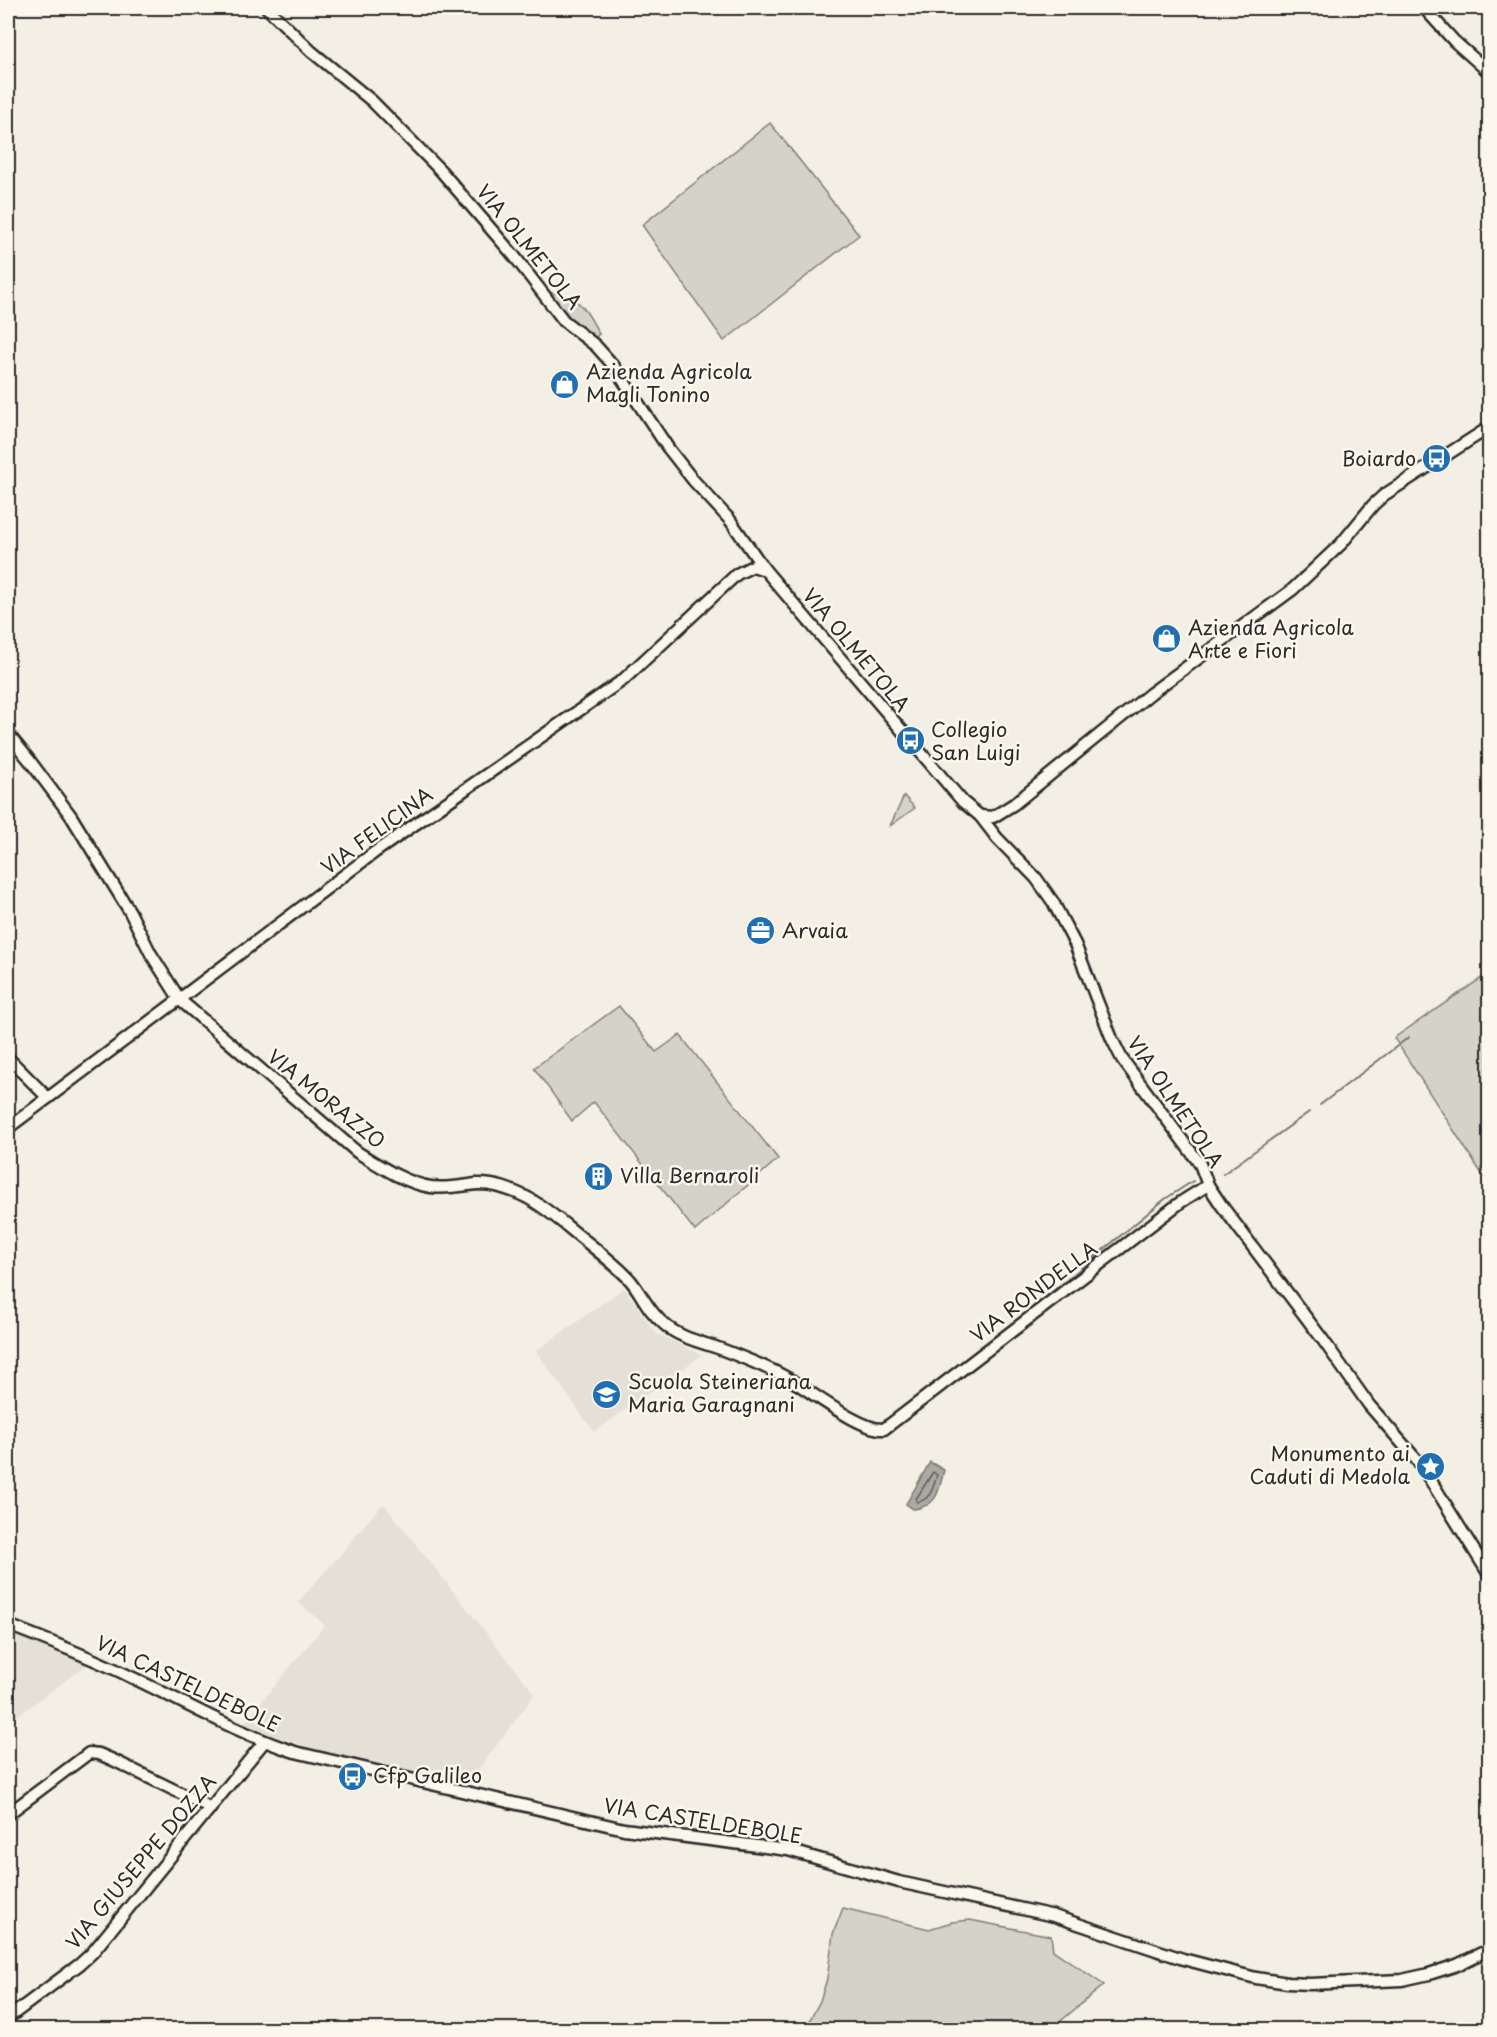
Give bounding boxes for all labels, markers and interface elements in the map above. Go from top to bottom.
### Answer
street label: VIA OLMETOLA [470,177,590,315]
place label: Azienda Agricola Magli Tonino [586,356,752,409]
shop icon: Azienda Agricola Magli Tonino [549,368,581,400]
place label: Boiardo [1342,443,1416,473]
bus stop icon: Boiardo [1421,443,1453,475]
street label: VIA OLMETOLA [796,581,918,718]
place label: Azienda Agricola Arte e Fiori [1188,612,1354,665]
shop icon: Azienda Agricola Arte e Fiori [1151,623,1183,655]
place label: Collegio San Luigi [931,714,1021,767]
bus stop icon: Collegio San Luigi [894,725,926,757]
street label: VIA FELICINA [314,779,439,881]
office icon: Arvaia [745,915,777,947]
place label: Arvaia [782,915,848,945]
street label: VIA OLMETOLA [1121,1029,1231,1173]
street label: VIA MORAZZO [261,1041,392,1155]
building icon: Villa Bernaroli [583,1160,615,1192]
place label: Villa Bernaroli [620,1160,759,1190]
street label: VIA RONDELLA [963,1233,1103,1349]
place label: Scuola Steineriana Maria Garagnani [628,1366,812,1419]
school or university icon: Scuola Steineriana Maria Garagnani [591,1378,623,1410]
place label: Monumento ai Caduti di Medola [1249,1438,1411,1491]
place icon: Monumento ai Caduti di Medola [1415,1450,1447,1482]
street label: VIA CASTELDEBOLE [91,1627,286,1739]
bus stop icon: Cfp Galileo [336,1760,368,1792]
place label: Cfp Galileo [373,1760,482,1790]
street label: VIA GIUSEPPE DOZZA [58,1767,223,1956]
street label: VIA CASTELDEBOLE [602,1790,805,1851]

